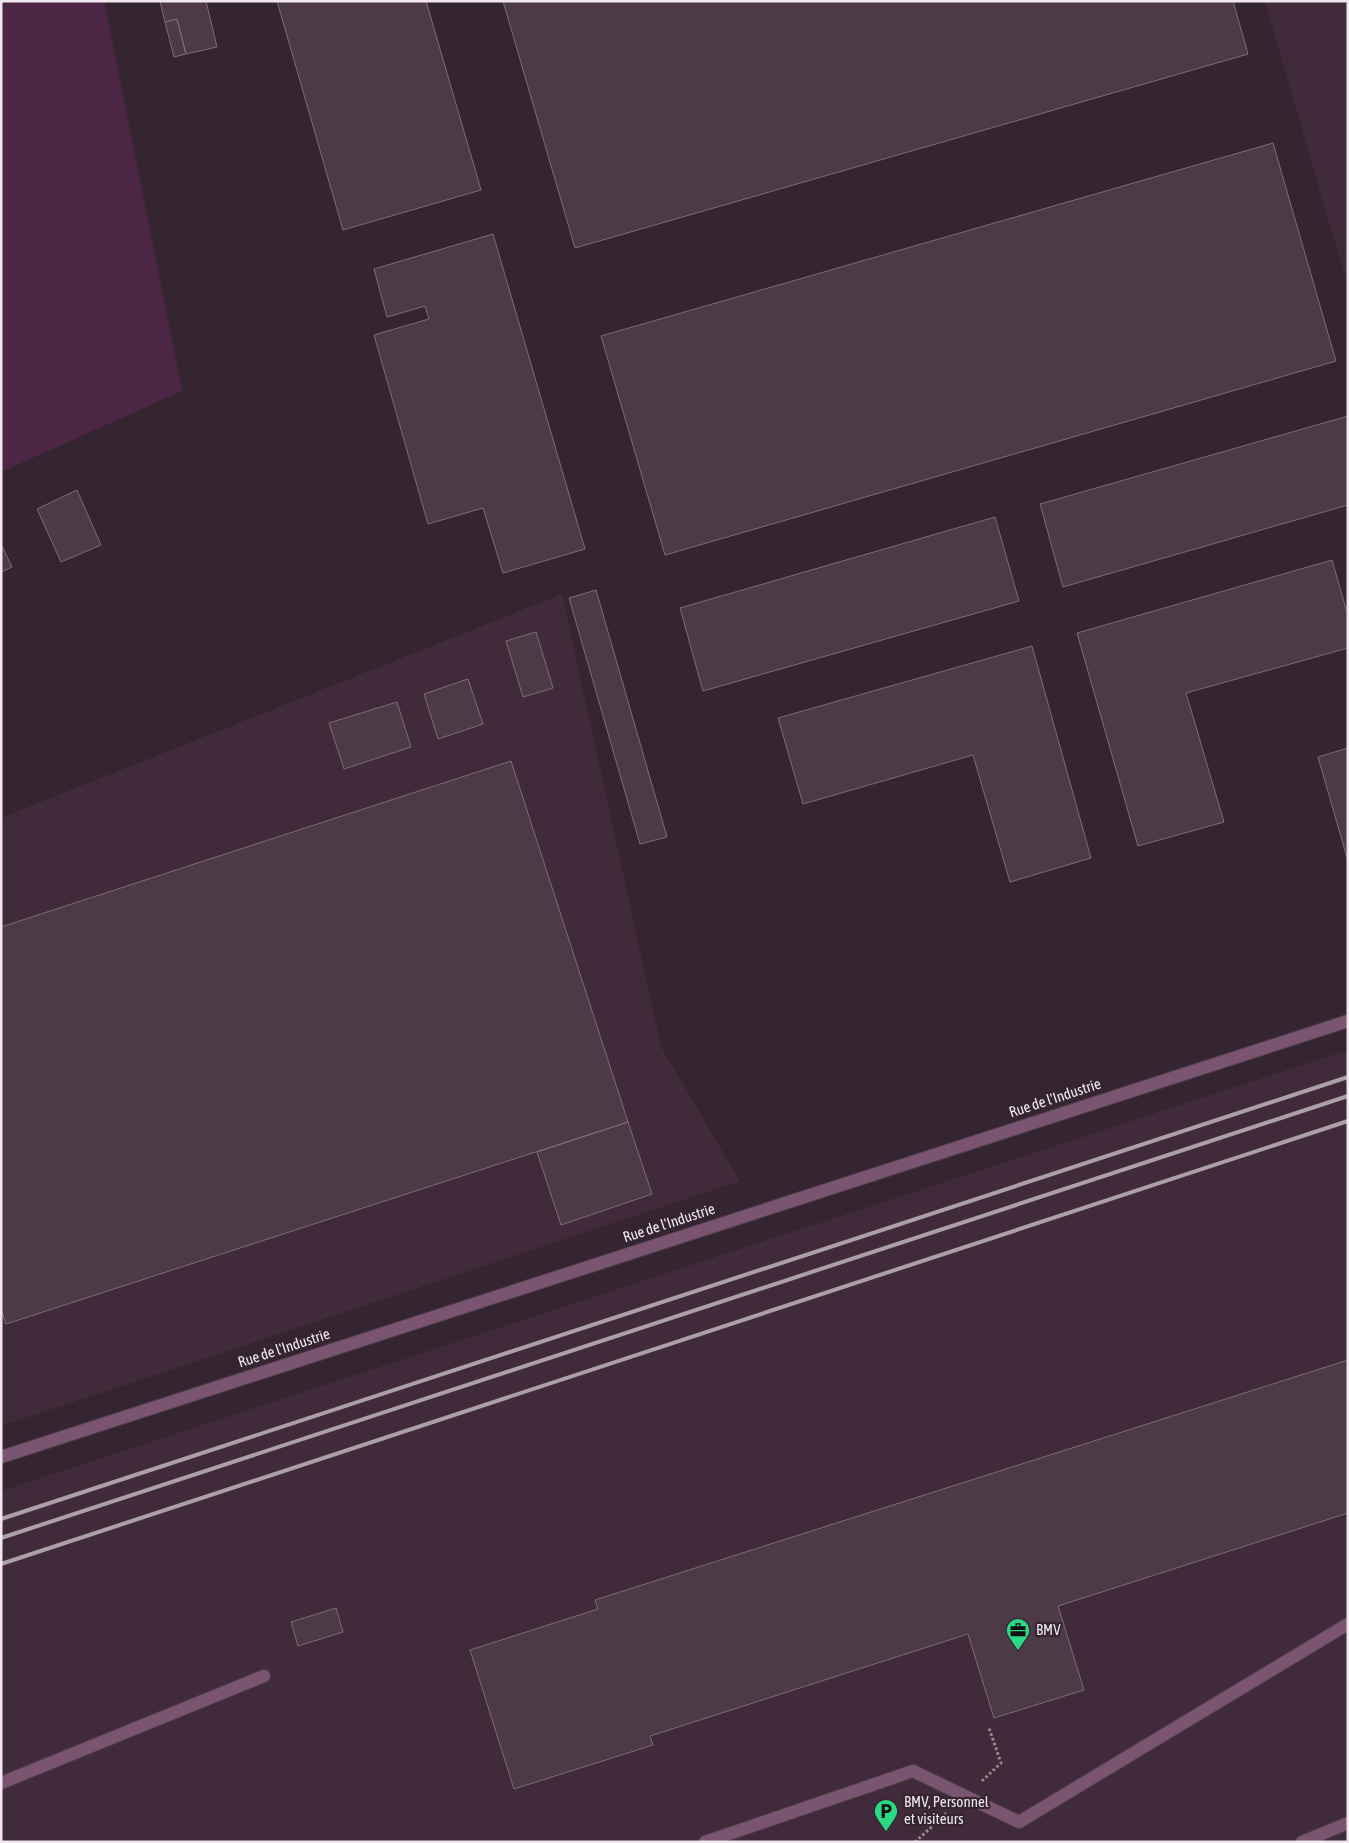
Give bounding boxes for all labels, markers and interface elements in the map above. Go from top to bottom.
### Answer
street label: Rue de l'Industrie [1007,1075,1103,1120]
street label: Rue de l'Industrie [621,1200,717,1245]
street label: Rue de l'Industrie [236,1325,332,1370]
office icon: BMV [1005,1617,1031,1651]
place label: BMV [1036,1621,1061,1638]
place label: BMV, Personnel et visiteurs [904,1793,989,1827]
parking icon: BMV, Personnel et visiteurs [873,1798,899,1832]

